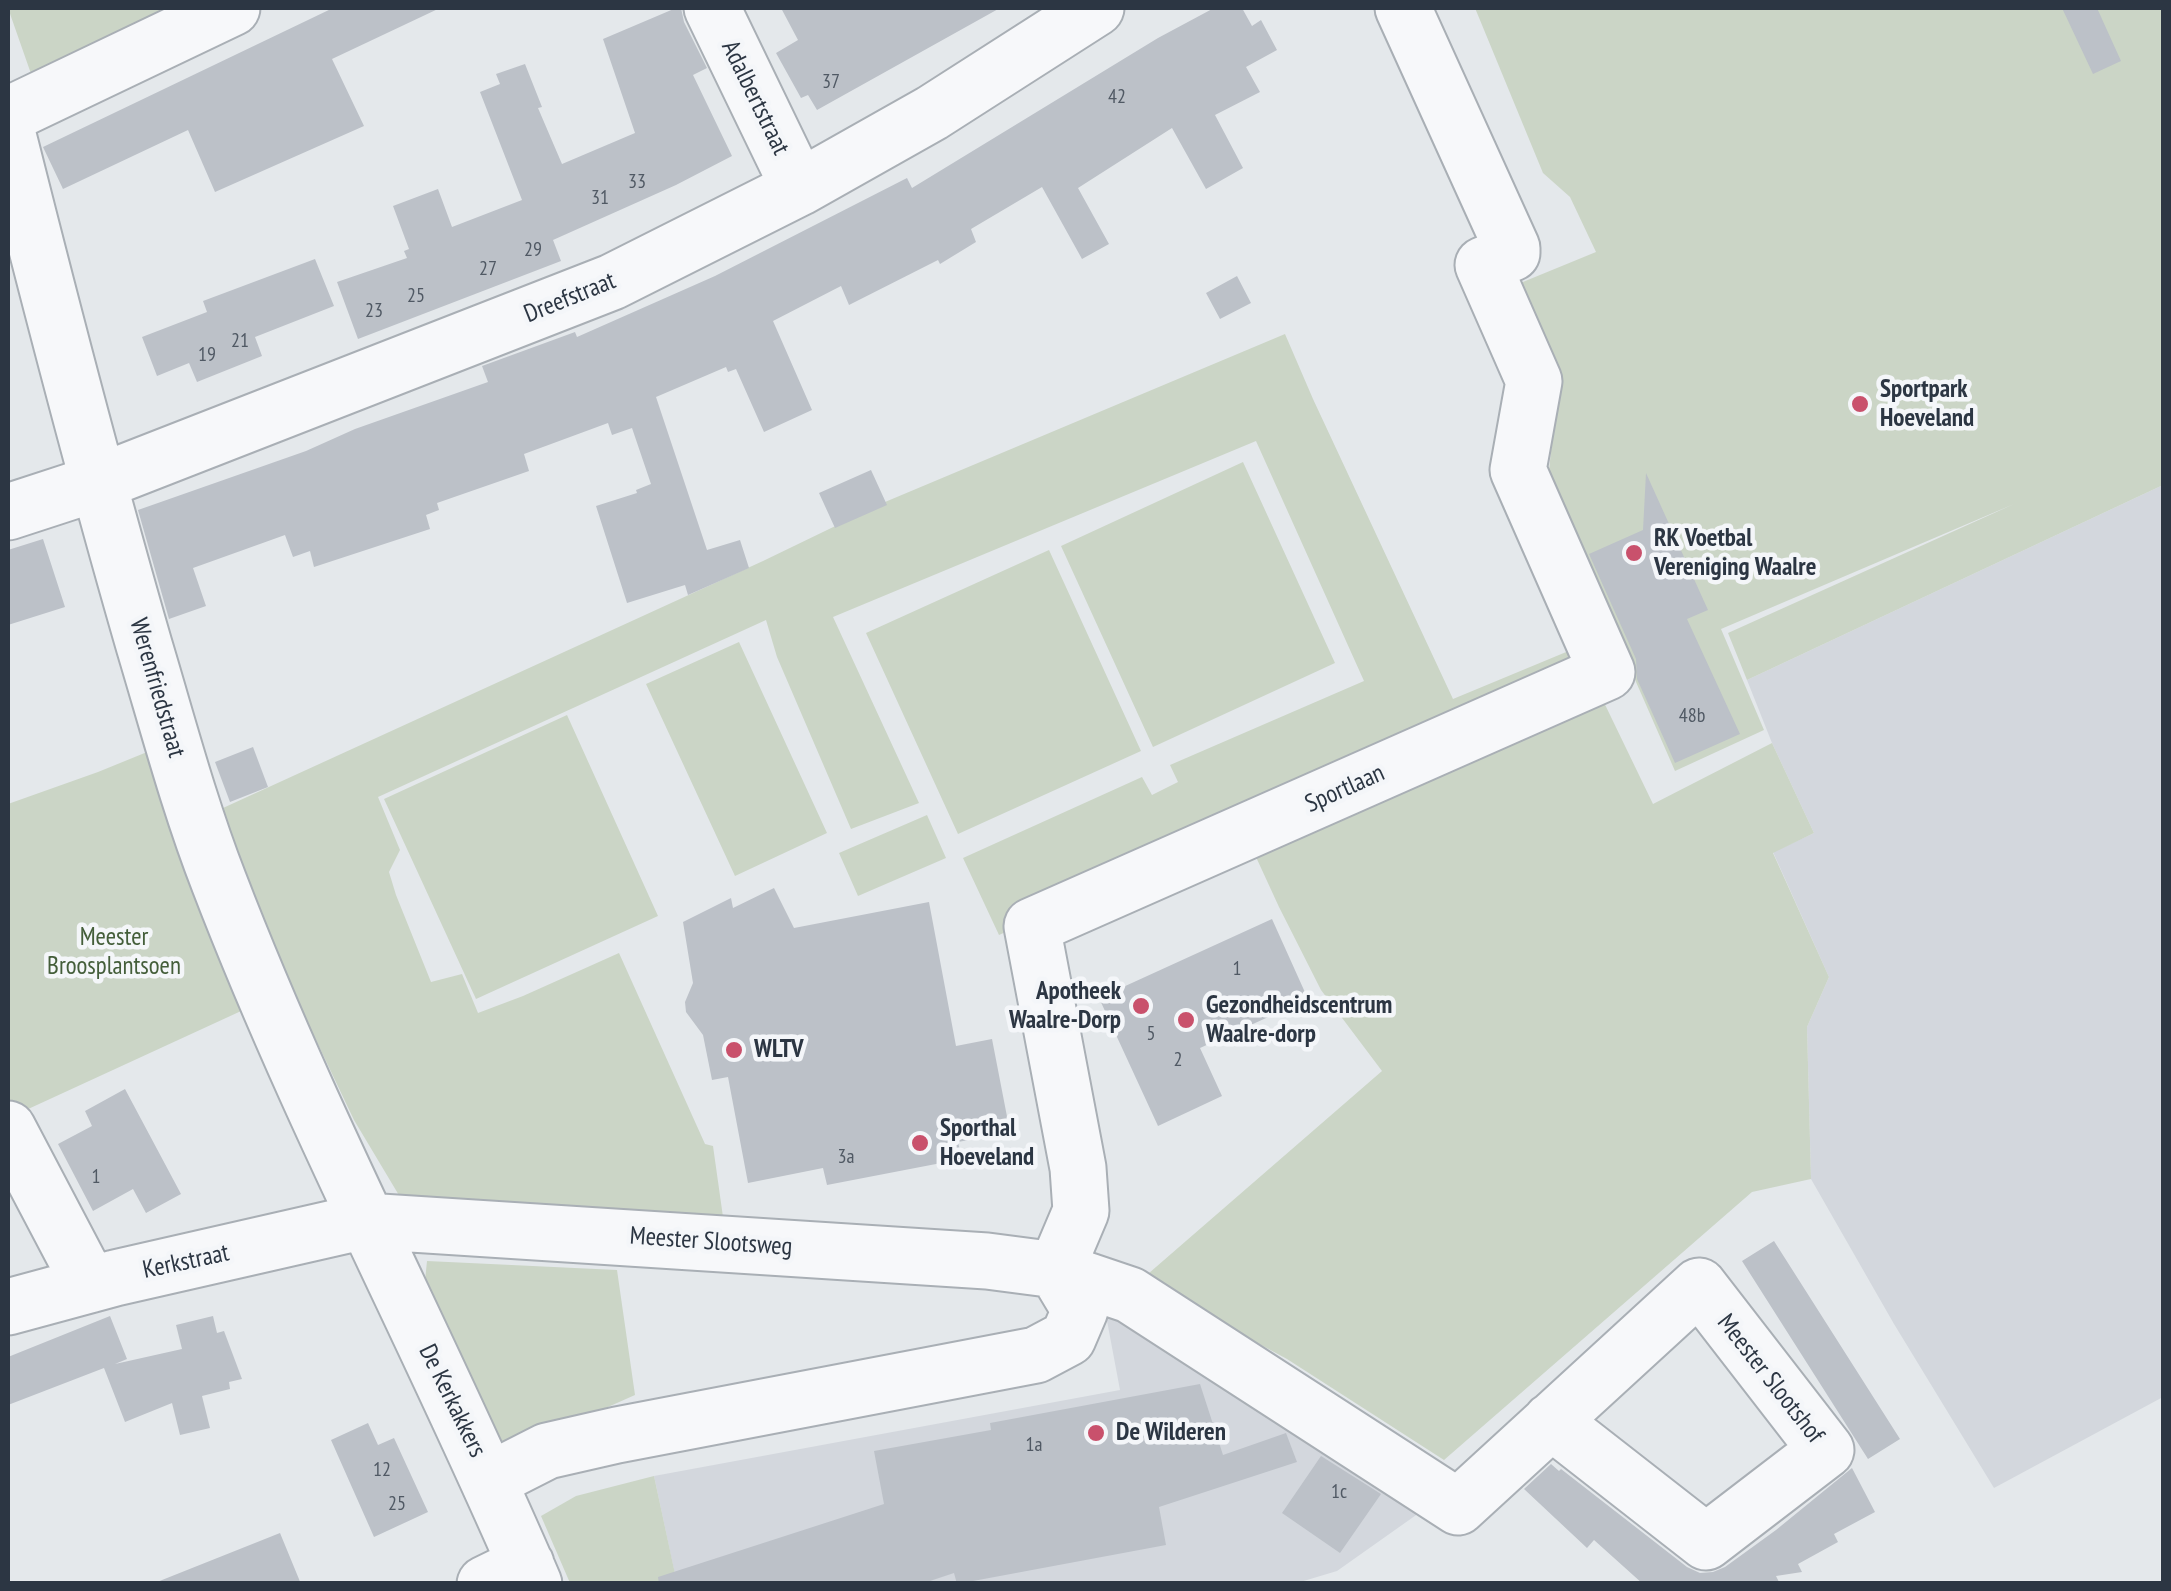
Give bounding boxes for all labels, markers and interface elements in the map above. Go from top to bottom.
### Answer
street label: Adalbertstraat [715,36,795,160]
house number: 37 [822,70,840,94]
house number: 42 [1108,85,1126,109]
house number: 33 [628,170,646,194]
house number: 31 [591,186,609,210]
house number: 29 [524,238,542,262]
house number: 27 [479,257,497,281]
street label: Dreefstraat [520,266,620,330]
house number: 25 [407,284,425,308]
house number: 23 [365,299,383,323]
house number: 21 [231,329,249,353]
house number: 19 [198,343,216,367]
place label: Sportpark Hoeveland [1880,375,1974,434]
marker: Sportpark Hoeveland [1849,393,1871,415]
place label: RK Voetbal Vereniging Waalre [1654,524,1816,583]
marker: RK Voetbal Vereniging Waalre [1623,542,1645,564]
street label: Werenfriedstraat [123,615,191,761]
house number: 48b [1679,704,1705,728]
street label: Sportlaan [1301,758,1389,820]
park label: Meester Broosplantsoen [47,923,181,982]
house number: 1 [1233,957,1241,981]
place label: Apotheek Waalre-Dorp [1009,977,1121,1036]
place label: Gezondheidscentrum Waalre-dorp [1206,991,1392,1050]
marker: Apotheek Waalre-Dorp [1130,995,1152,1017]
marker: Gezondheidscentrum Waalre-dorp [1175,1009,1197,1031]
house number: 5 [1147,1022,1155,1046]
place label: WLTV [754,1035,803,1065]
marker: WLTV [723,1039,745,1061]
house number: 2 [1174,1048,1182,1072]
place label: Sporthal Hoeveland [940,1114,1034,1173]
marker: Sporthal Hoeveland [909,1132,931,1154]
house number: 3a [838,1145,854,1169]
house number: 1 [92,1165,100,1189]
street label: Meester Slootsweg [629,1221,793,1263]
street label: Kerkstraat [140,1238,232,1286]
street label: Meester Slootshof [1710,1309,1830,1449]
street label: De Kerkakkers [412,1340,492,1462]
place label: De Wilderen [1116,1418,1226,1448]
marker: De Wilderen [1085,1422,1107,1444]
house number: 1a [1026,1433,1042,1457]
house number: 12 [373,1458,391,1482]
house number: 1c [1331,1480,1347,1504]
house number: 25 [388,1492,406,1516]

